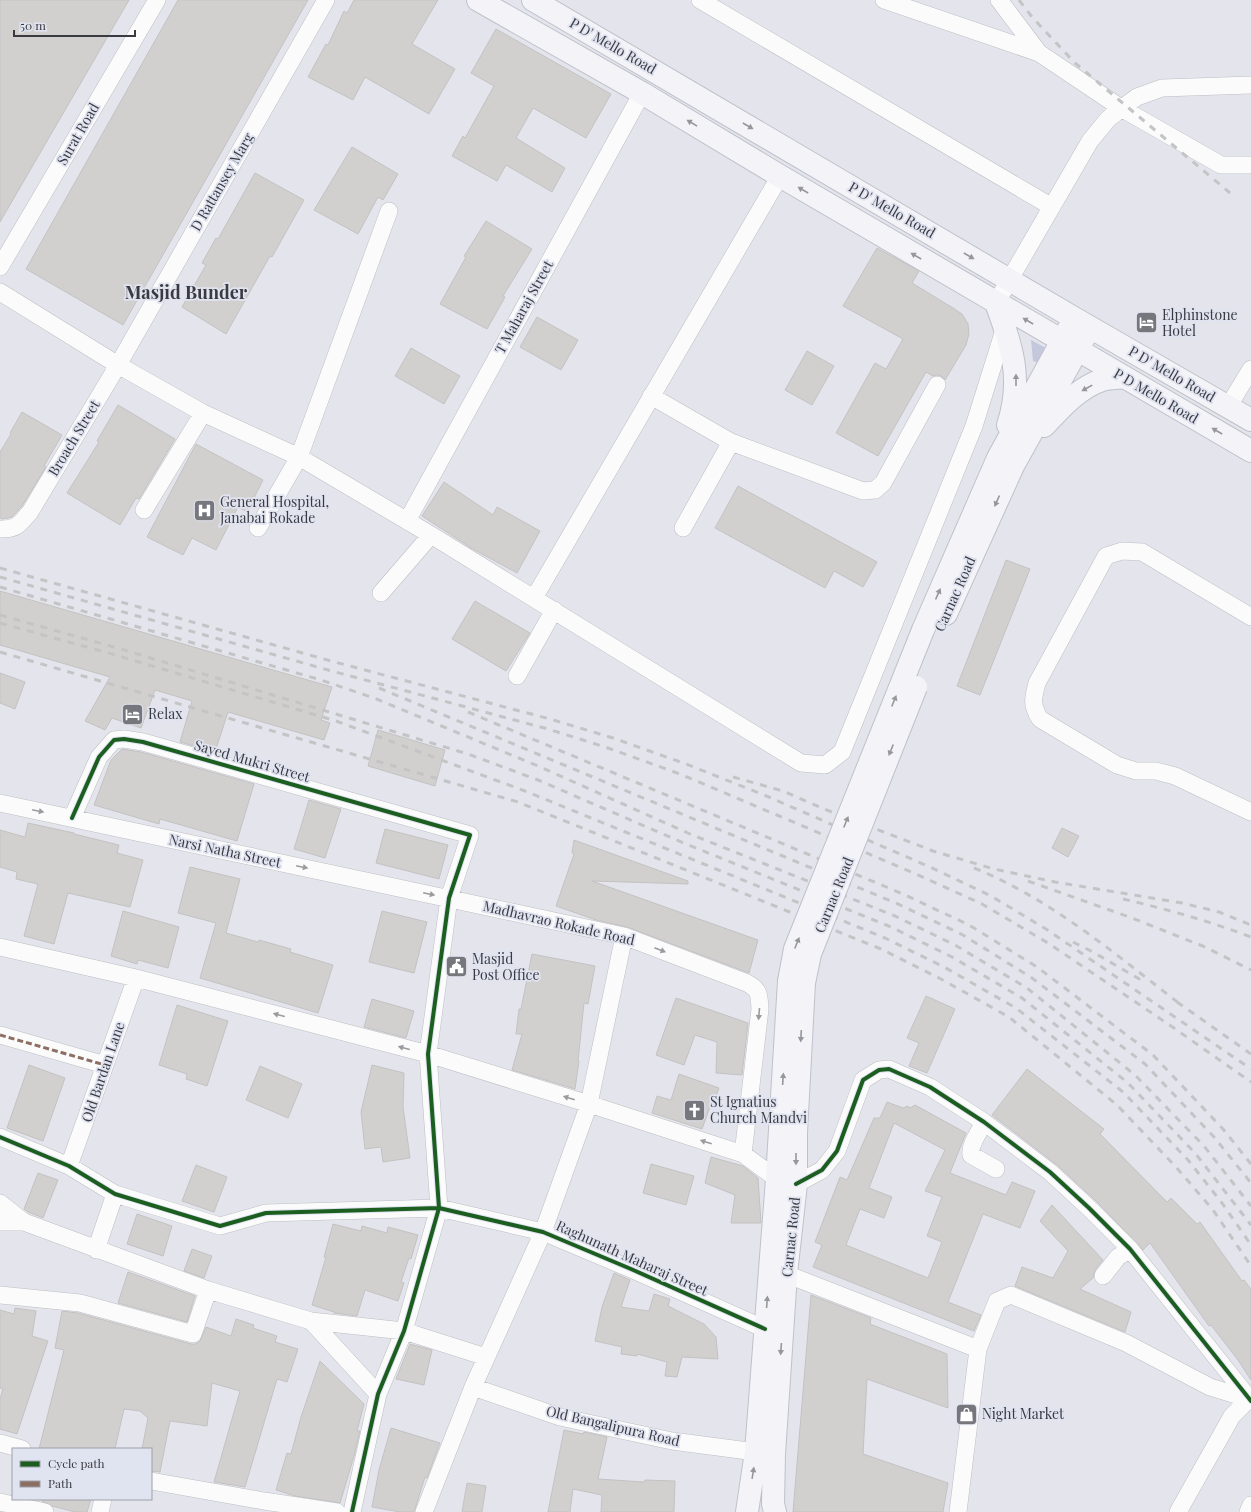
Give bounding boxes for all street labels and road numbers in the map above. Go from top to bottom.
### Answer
street label: P D' Mello Road [566,13,660,78]
street label: Surat Road [52,99,103,168]
street label: D Rattansey Marg [186,129,258,234]
street label: P D' Mello Road [845,177,939,242]
street label: T Maharaj Street [490,256,558,357]
street label: P D' Mello Road [1125,341,1219,406]
street label: P D Mello Road [1110,364,1202,428]
street label: Broach Street [43,395,104,479]
street label: Carnac Road [930,553,980,634]
street label: Sayed Mukri Street [192,735,313,786]
street label: Narsi Natha Street [167,829,284,872]
street label: Carnac Road [810,854,857,936]
street label: Madhavrao Rokade Road [481,896,637,949]
street label: Old Bardan Lane [76,1019,129,1125]
street label: Carnac Road [777,1196,804,1278]
street label: Raghunath Maharaj Street [553,1215,712,1300]
street label: Old Bangalipura Road [544,1401,682,1450]

